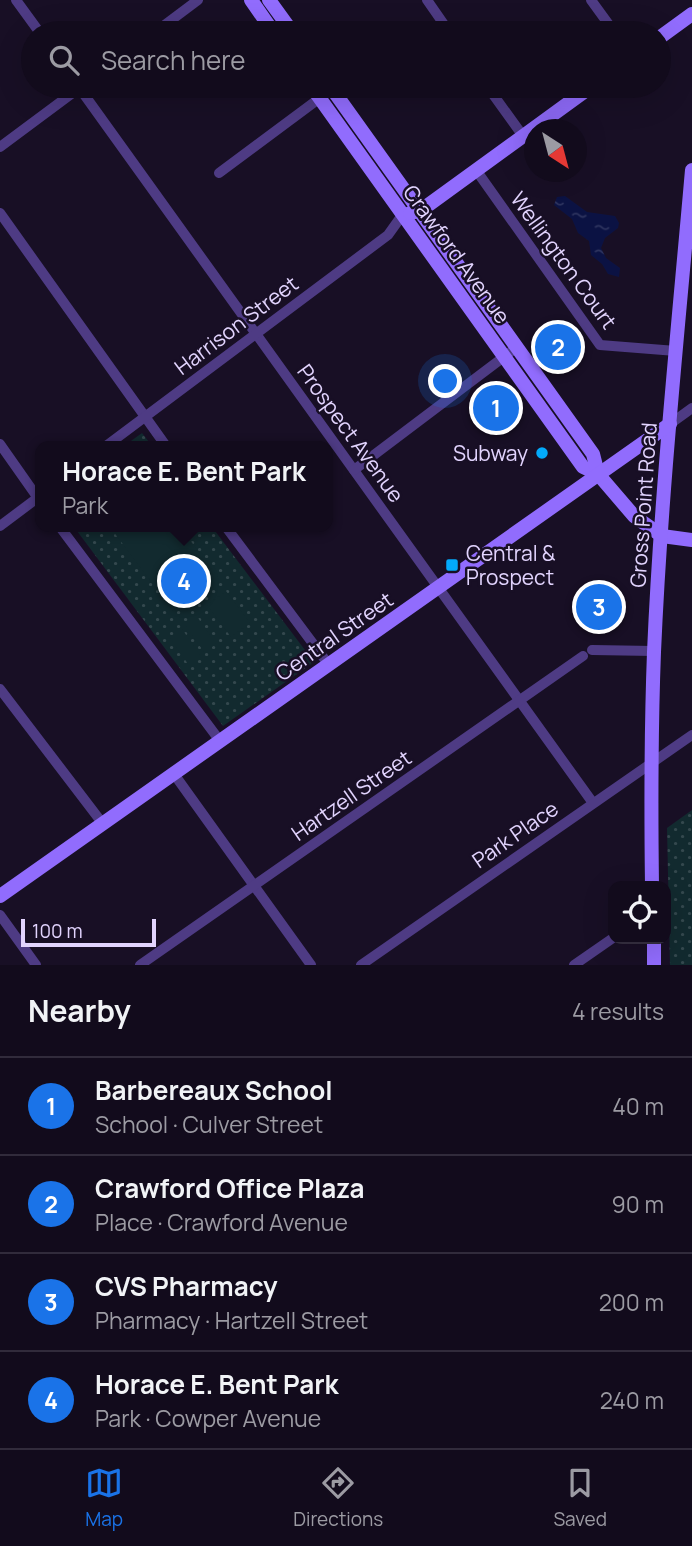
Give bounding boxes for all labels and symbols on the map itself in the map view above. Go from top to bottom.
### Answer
north arrow [524,119,587,182]
street label: Crawford Avenue [397,179,517,329]
street label: Wellington Court [505,186,623,334]
street label: Harrison Street [169,269,303,381]
pin: 2 [535,321,581,373]
street label: Prospect Avenue [291,358,411,508]
your location [428,364,462,398]
pin: 1 [473,382,519,434]
street label: Gross Point Road [623,421,663,589]
place label: Subway [453,439,528,467]
marker: Subway [534,445,550,461]
place label: Central & Prospect [466,539,556,591]
pin: 4 [161,555,207,607]
marker: Central & Prospect [444,557,460,573]
pin: 3 [576,581,622,633]
street label: Central Street [270,585,398,687]
street label: Hartzell Street [286,743,416,847]
street label: Park Place [466,794,564,874]
scale bar [21,916,156,948]

